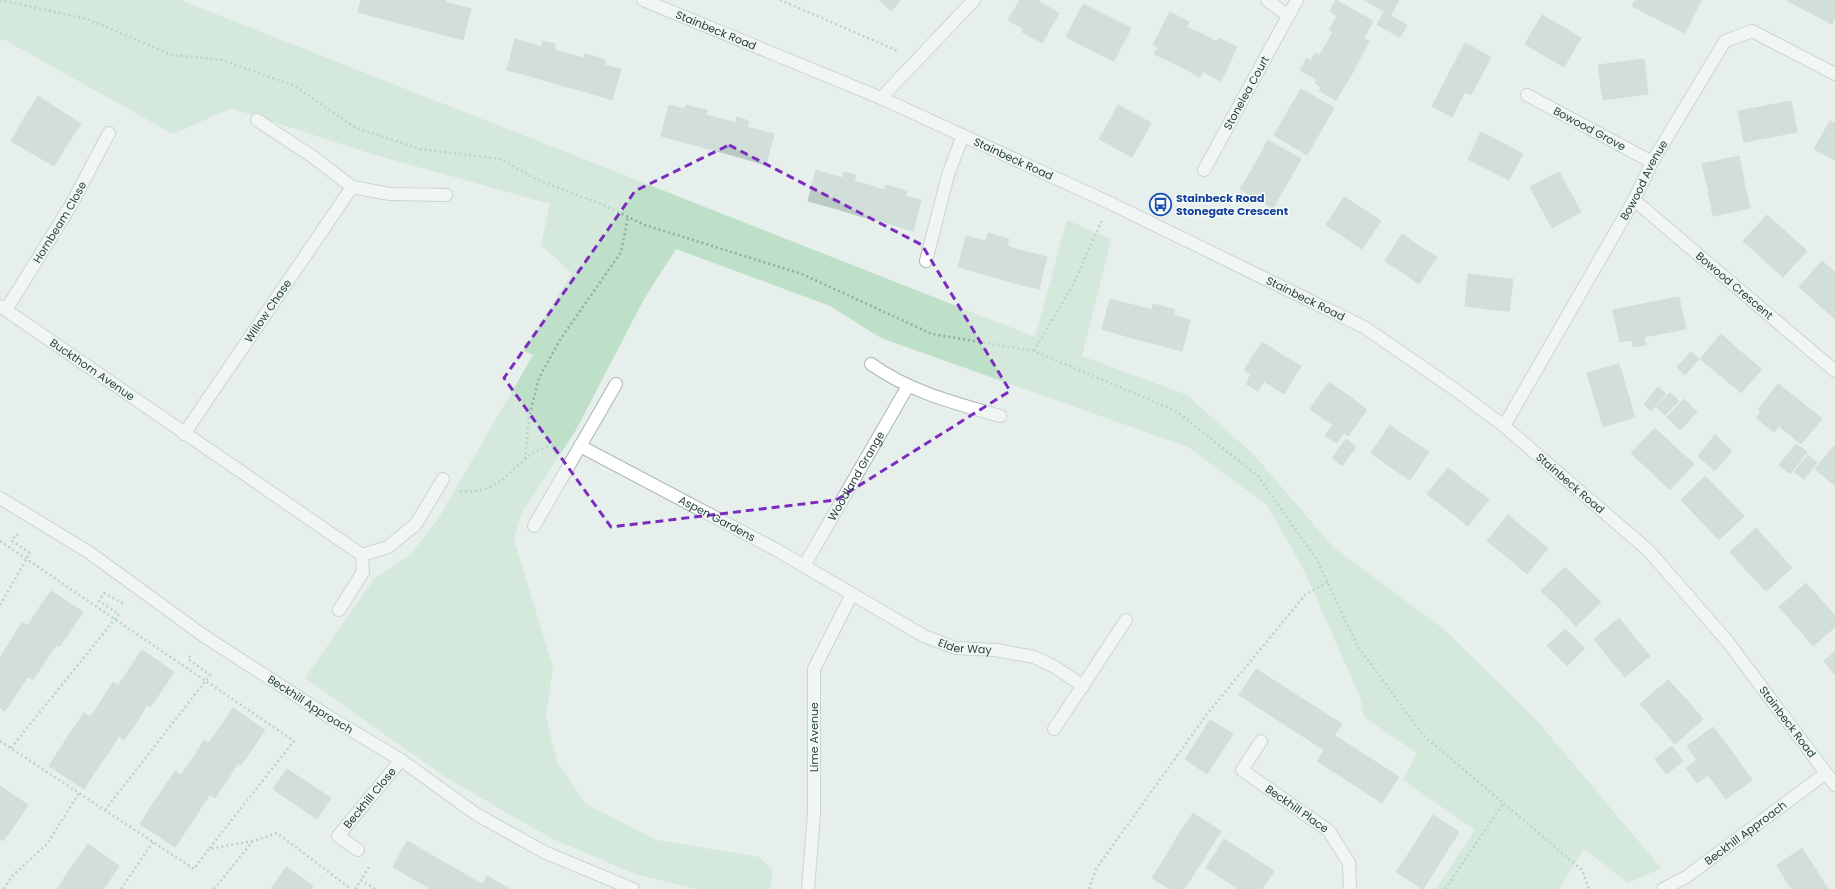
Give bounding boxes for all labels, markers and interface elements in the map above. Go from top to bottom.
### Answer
street label: Stainbeck Road [673,6,759,54]
street label: Stonelea Court [1220,53,1273,133]
street label: Bowood Grove [1551,103,1629,155]
street label: Stainbeck Road [971,134,1056,184]
street label: Bowood Avenue [1616,137,1672,223]
street label: Hornbeam Close [29,178,90,266]
place label: Stainbeck Road Stonegate Crescent [1176,190,1289,219]
bus stop icon: Stainbeck Road Stonegate Crescent [1148,191,1174,217]
street label: Bowood Crescent [1692,248,1777,323]
street label: Stainbeck Road [1264,272,1348,325]
street label: Willow Chase [241,276,295,346]
street label: Buckthorn Avenue [47,335,138,404]
street label: Woodland Grange [824,428,888,524]
street label: Stainbeck Road [1533,449,1608,517]
street label: Aspen Gardens [676,492,758,545]
street label: Elder Way [936,634,993,658]
street label: Beckhill Approach [264,671,356,738]
street label: Stainbeck Road [1756,683,1820,761]
street label: Lime Avenue [806,702,822,772]
street label: Beckhill Close [340,764,400,832]
street label: Beckhill Place [1262,781,1332,837]
street label: Beckhill Approach [1701,797,1790,869]

